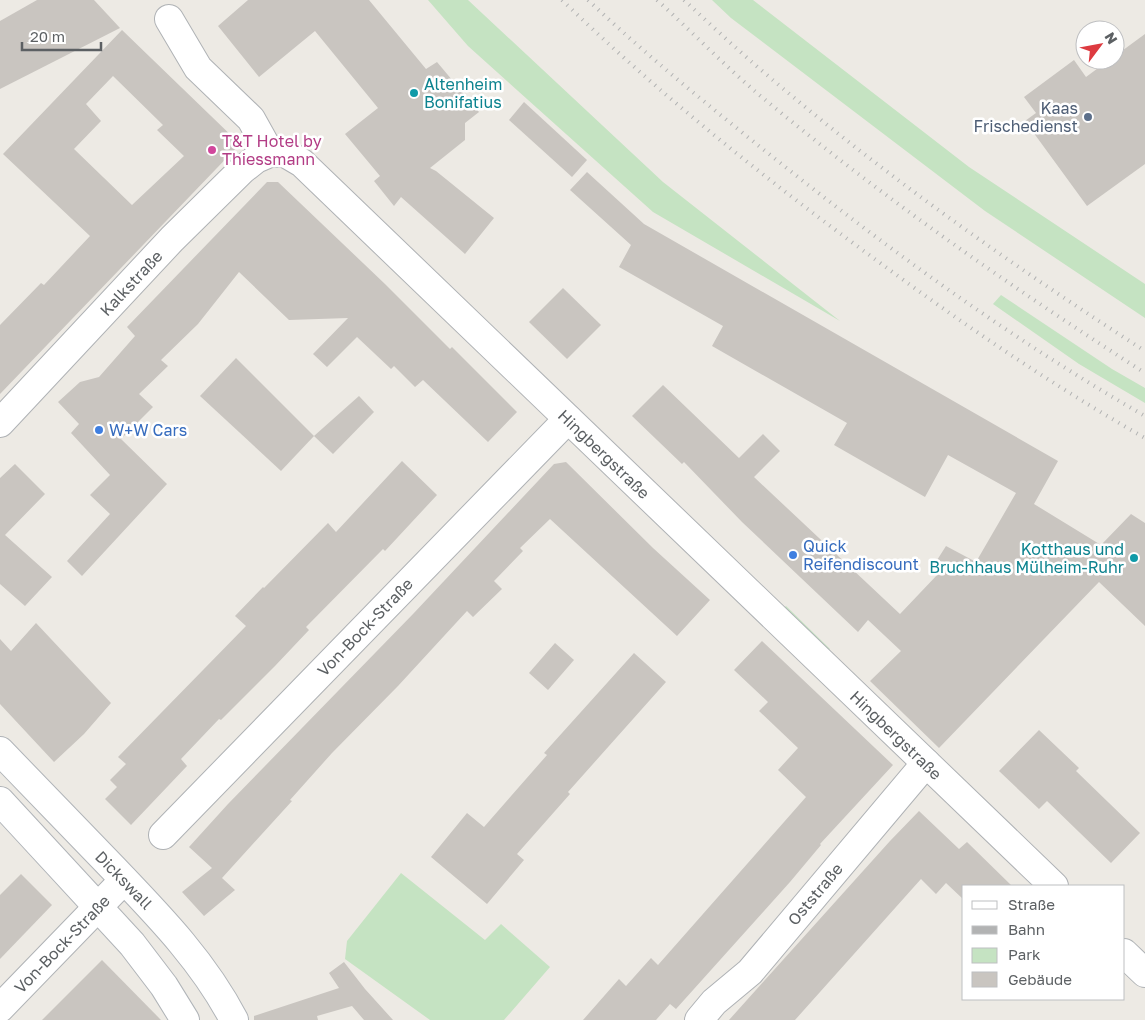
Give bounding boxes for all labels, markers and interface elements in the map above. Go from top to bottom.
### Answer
scale bar [22,20,101,52]
north arrow [1075,20,1125,70]
text: 20 m [30,27,65,45]
text: N [1101,29,1121,47]
place label: Altenheim Bonifatius [424,74,502,112]
marker: Altenheim Bonifatius [408,87,420,99]
place label: Kaas Frischedienst [974,98,1078,136]
marker: Kaas Frischedienst [1082,111,1094,123]
place label: T&T Hotel by Thiessmann [222,131,322,169]
marker: T&T Hotel by Thiessmann [206,144,218,156]
street label: Kalkstraße [96,246,166,320]
street label: Hingbergstraße [554,405,654,503]
place label: W+W Cars [109,420,187,440]
marker: W+W Cars [93,424,105,436]
place label: Quick Reifendiscount [803,536,919,574]
place label: Kotthaus und Bruchhaus Mülheim-Ruhr [929,539,1124,577]
marker: Quick Reifendiscount [787,549,799,561]
marker: Kotthaus und Bruchhaus Mülheim-Ruhr [1128,552,1140,564]
street label: Von-Bock-Straße [313,574,417,680]
street label: Hingbergstraße [846,686,946,784]
street label: Dickswall [91,847,157,913]
street label: Oststraße [783,859,847,929]
legend [962,885,1125,1000]
street label: Von-Bock-Straße [10,891,114,997]
text: Straße [1008,895,1055,913]
text: Bahn [1008,920,1045,938]
text: Park [1008,945,1041,963]
text: Gebäude [1008,970,1072,988]

